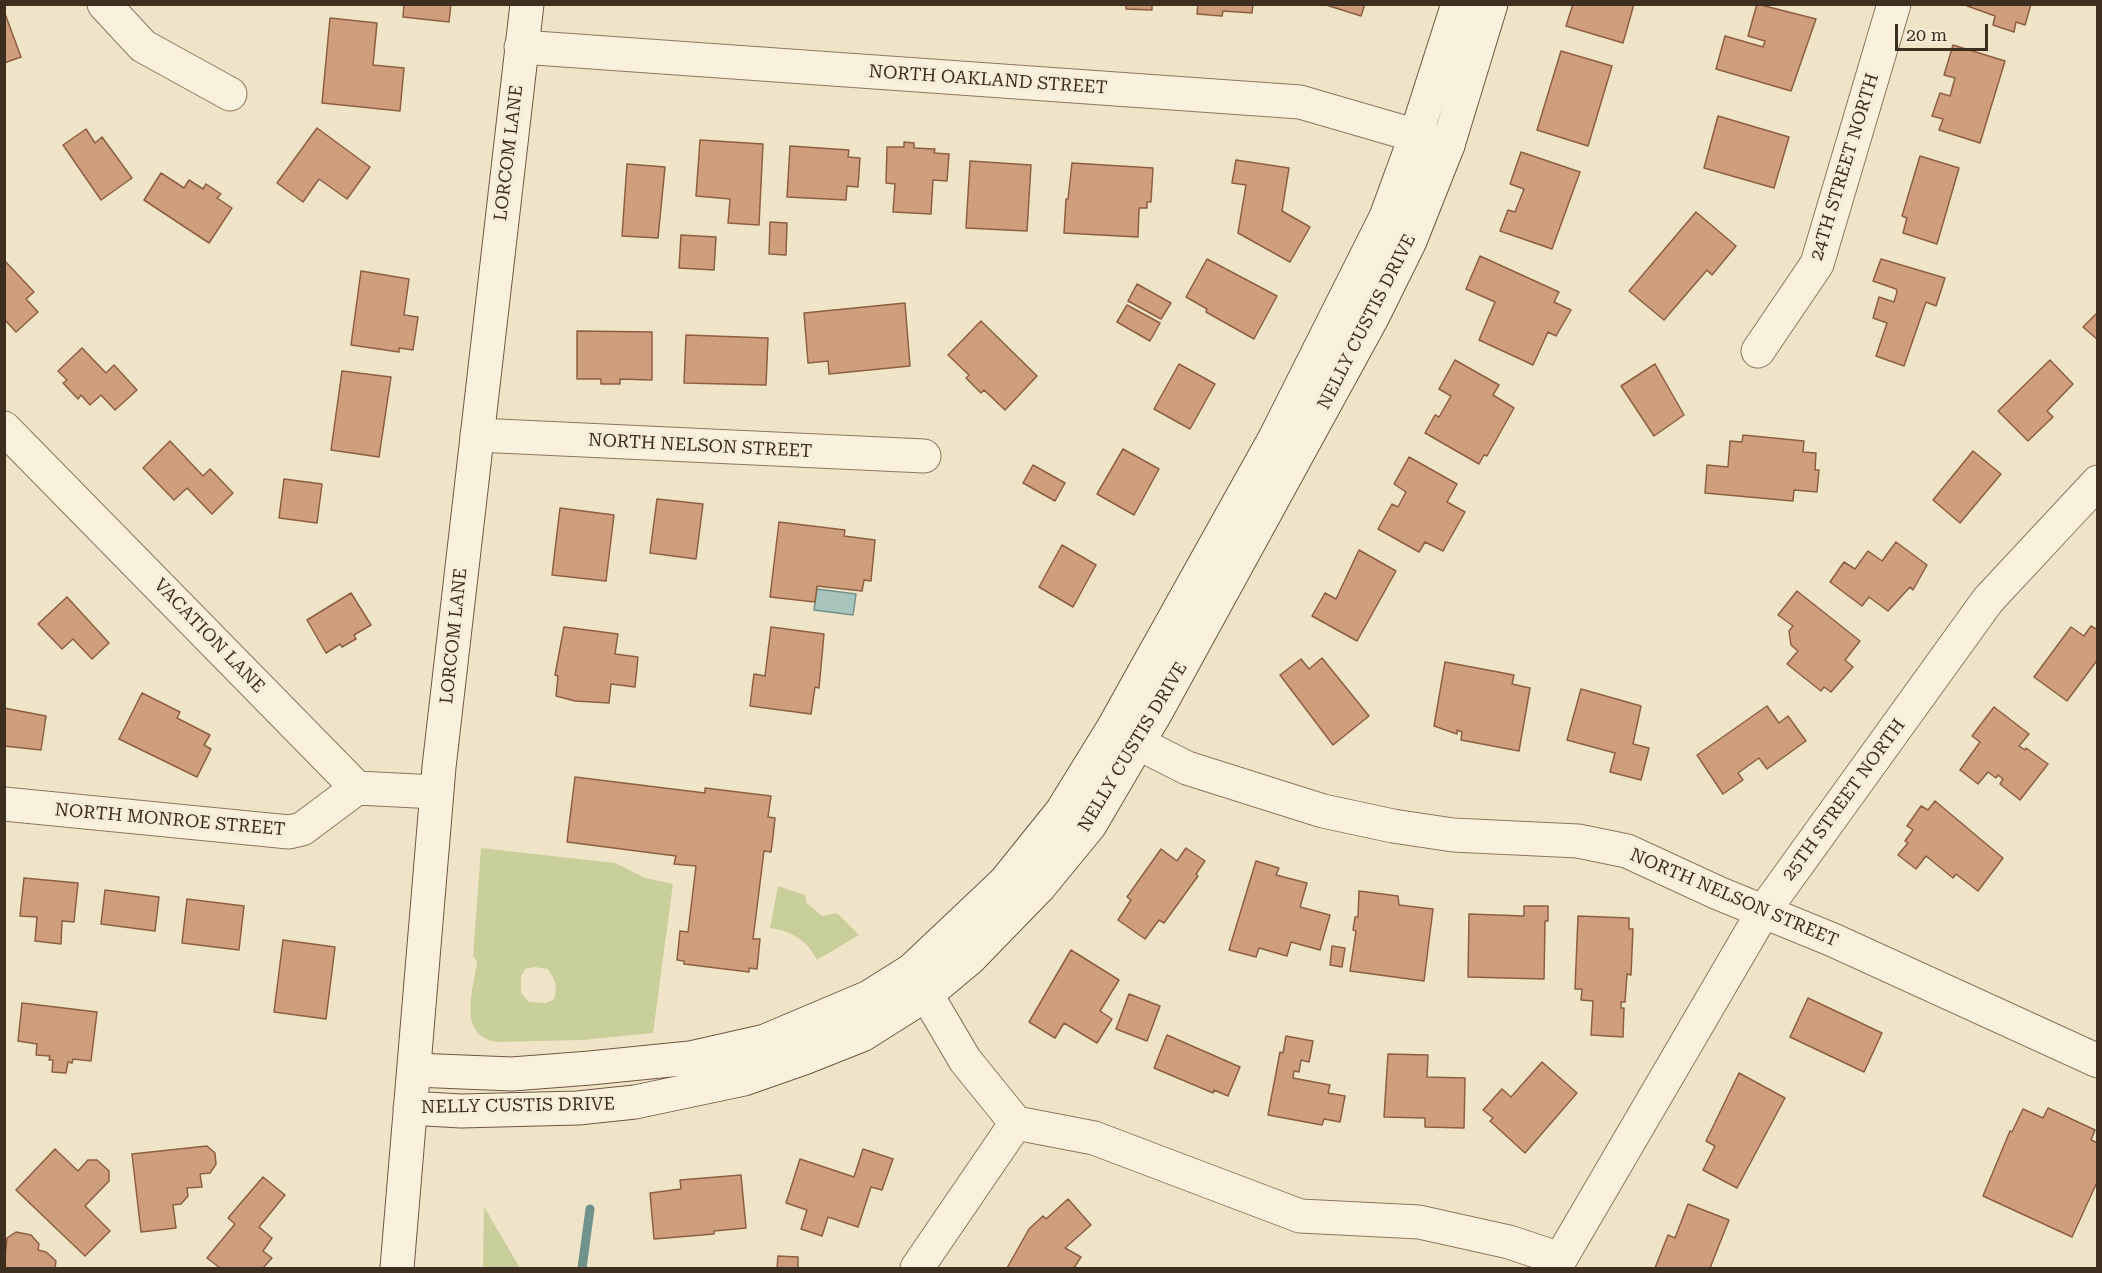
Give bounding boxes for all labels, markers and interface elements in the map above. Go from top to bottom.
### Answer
scale bar [1898,12,1991,50]
text: 20 m [1906,24,1947,45]
street label: NORTH OAKLAND STREET [868,61,1108,99]
street label: 24TH STREET NORTH [1806,71,1884,263]
street label: LORCOM LANE [490,84,528,222]
street label: NELLY CUSTIS DRIVE [1313,231,1421,413]
street label: NORTH NELSON STREET [587,429,813,463]
street label: LORCOM LANE [436,567,472,705]
street label: VACATION LANE [149,574,269,698]
street label: NELLY CUSTIS DRIVE [1074,658,1192,836]
street label: 25TH STREET NORTH [1778,715,1910,885]
street label: NORTH MONROE STREET [54,799,286,841]
street label: NORTH NELSON STREET [1627,844,1841,952]
street label: NELLY CUSTIS DRIVE [421,1094,615,1118]

